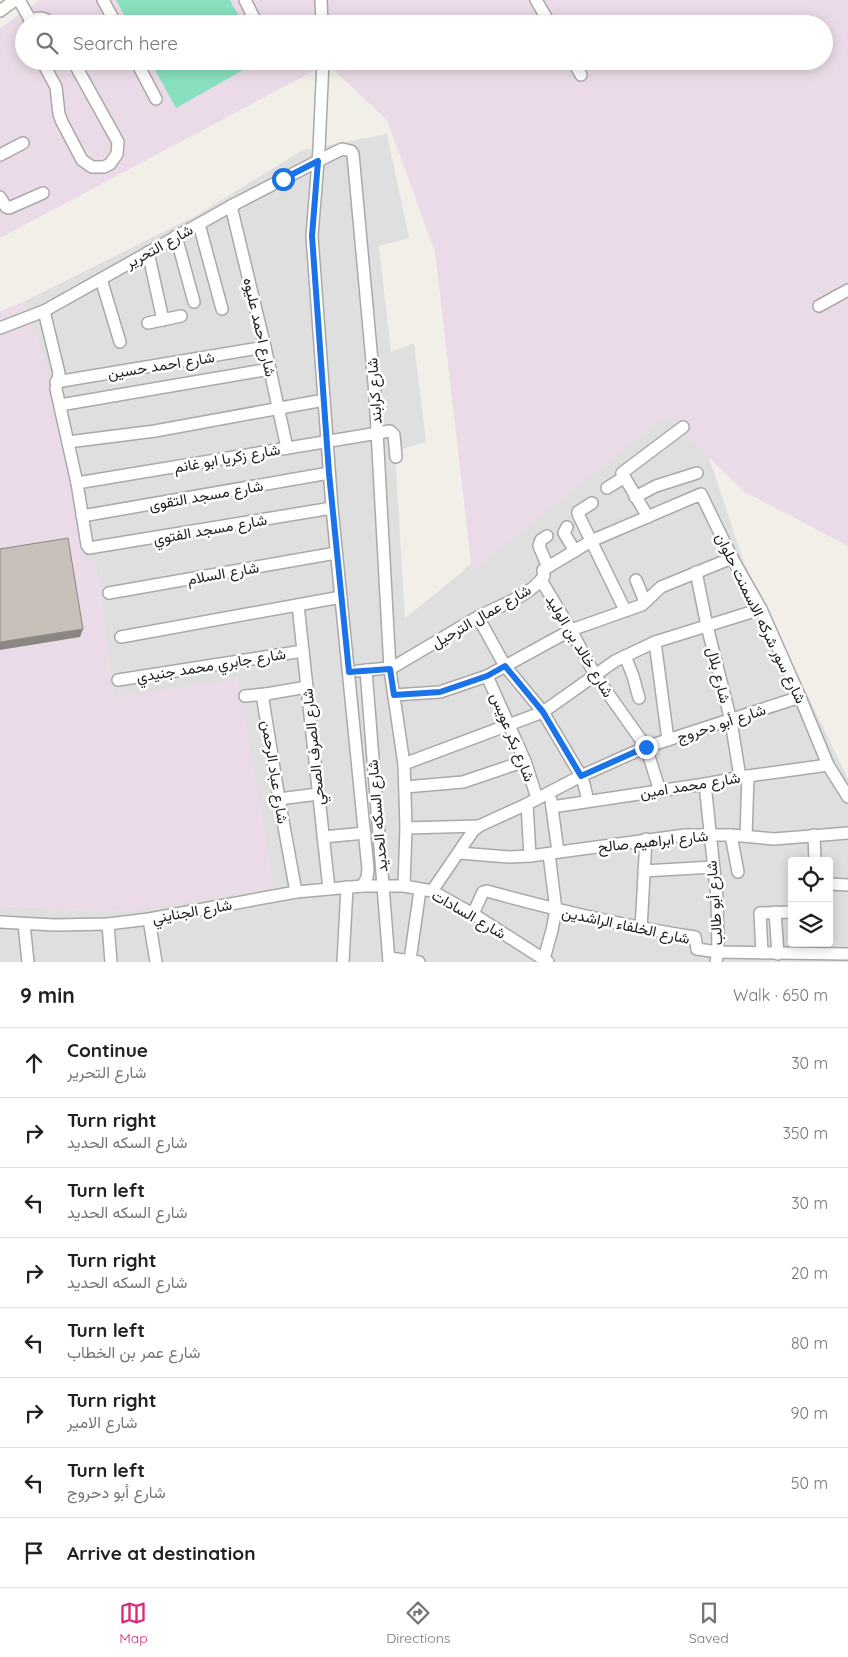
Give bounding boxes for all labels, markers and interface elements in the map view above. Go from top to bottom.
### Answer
search box [15,15,833,70]
icon: search [33,29,61,57]
text: Search here [73,31,178,55]
route start [272,168,295,191]
street label: شارع التحرير [121,220,197,275]
street label: شارع احمد عليوه [237,276,281,379]
street label: شارع احمد حسين [106,347,216,385]
street label: شارع كرابند [362,357,388,425]
street label: شارع زكريا ابو غانم [172,439,282,479]
street label: شارع مسجد التقوى [147,476,265,516]
street label: شارع مسجد الفتوي [152,510,269,552]
street label: شارع سور شركه الاسمنت حلوان [710,530,811,707]
street label: شارع السلام [186,557,261,591]
street label: شارع عمال الترحيل [428,580,535,654]
street label: شارع خالد بن الوليد [540,591,618,702]
street label: شارع جابري محمد جنيدي [135,644,288,690]
street label: شارع بلال [701,645,735,706]
street label: شارع الصرف الصحي [297,687,333,806]
street label: شارع بكر عويس [485,690,539,785]
street label: شارع أبو دحروج [674,700,769,748]
street label: شارع عباد الرحمن [255,719,293,826]
route end [635,736,658,759]
street label: شارع السكه الحديد [363,759,393,873]
street label: شارع محمد امين [638,768,742,804]
street label: شارع ابراهيم صالح [597,826,710,858]
map controls [788,857,833,947]
button: locate [788,857,833,902]
street label: شارع أبو طالب [702,860,728,946]
street label: شارع السادات [428,885,510,945]
street label: شارع الجنايني [151,895,234,931]
street label: شارع الخلفاء الراشدين [560,902,692,950]
button: layers [788,902,833,947]
text: 9 min [20,982,75,1008]
text: Walk · 650 m [733,985,828,1005]
text: Continue [67,1038,148,1062]
icon: ahead [20,1049,48,1077]
text: 30 m [791,1053,828,1073]
text: شارع التحرير [67,1062,146,1082]
text: Turn right [67,1108,156,1132]
icon: right [20,1119,48,1147]
text: 350 m [782,1123,828,1143]
text: شارع السكه الحديد [67,1132,187,1152]
text: Turn left [67,1178,145,1202]
icon: left [20,1189,48,1217]
text: 30 m [791,1193,828,1213]
text: شارع السكه الحديد [67,1202,187,1222]
text: Turn right [67,1248,156,1272]
icon: right [20,1259,48,1287]
text: 20 m [791,1263,828,1283]
text: شارع السكه الحديد [67,1272,187,1292]
text: Turn left [67,1318,145,1342]
icon: left [20,1329,48,1357]
text: 80 m [791,1333,828,1353]
text: شارع عمر بن الخطاب [67,1342,200,1362]
text: Turn right [67,1388,156,1412]
icon: right [20,1399,48,1427]
text: 90 m [791,1403,828,1423]
text: شارع الامير [67,1412,137,1432]
text: Turn left [67,1458,145,1482]
icon: left [20,1469,48,1497]
text: 50 m [791,1473,828,1493]
text: شارع أبو دحروج [67,1482,166,1502]
icon: arrive [20,1539,48,1567]
text: Arrive at destination [67,1541,256,1565]
tab: Map [119,1599,148,1647]
tab: Directions [386,1599,450,1647]
tab: Saved [689,1599,729,1647]

